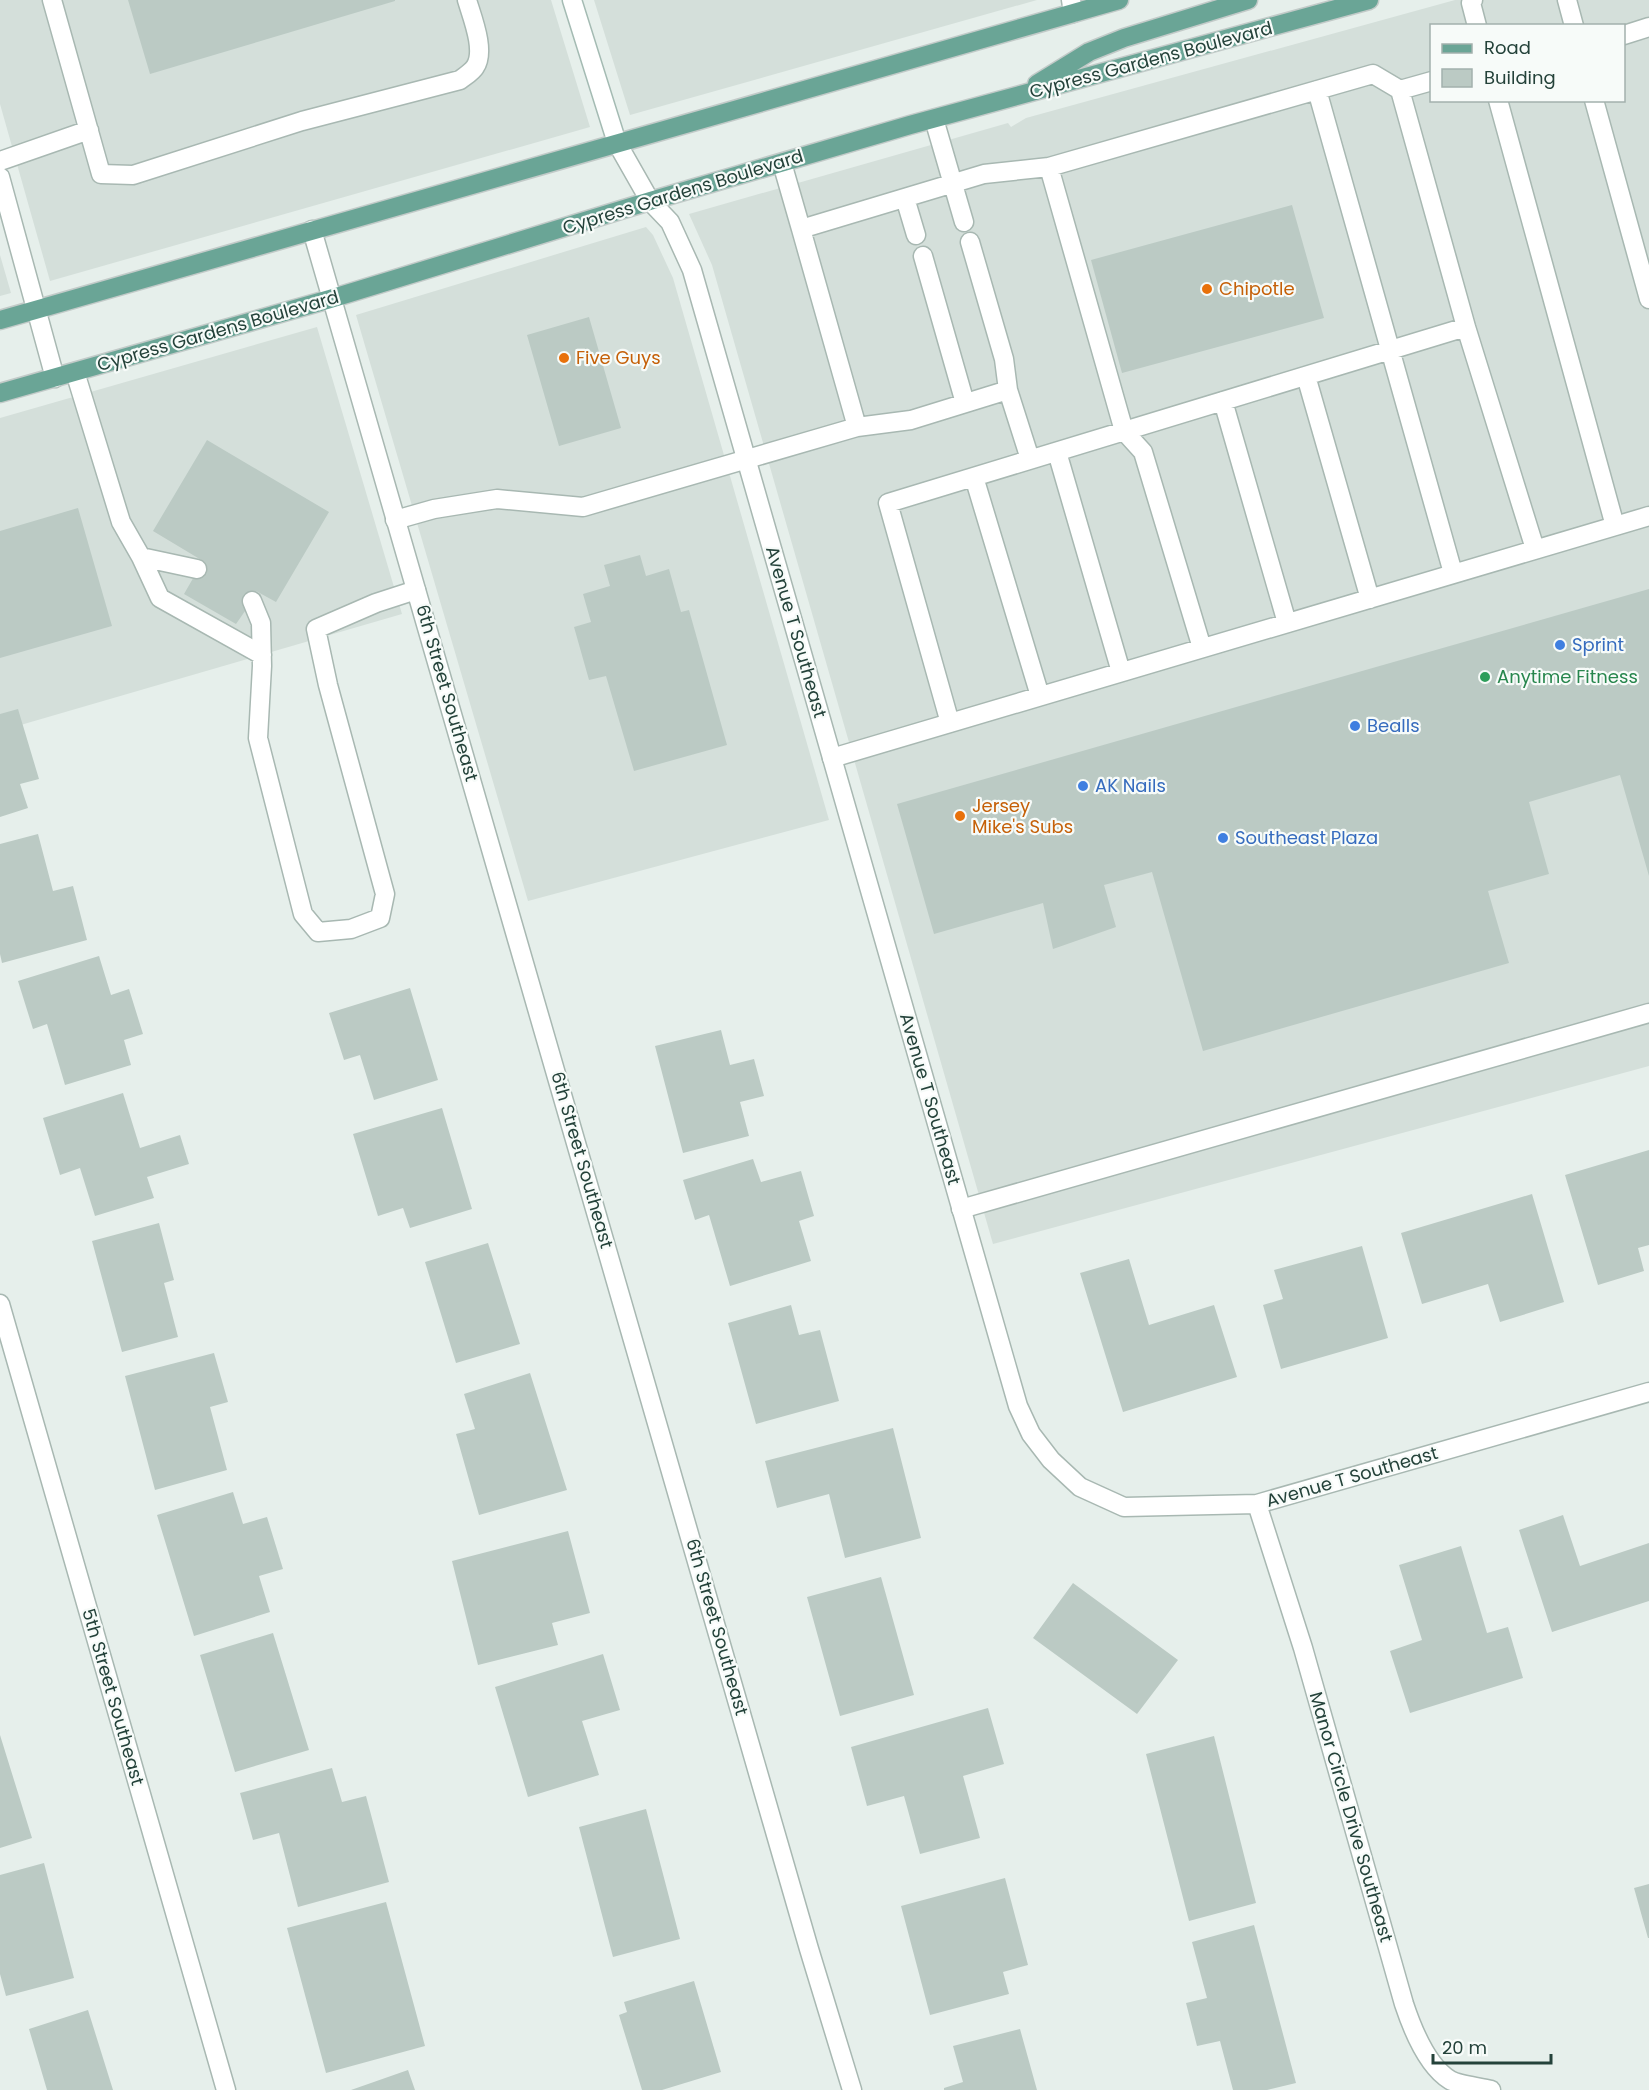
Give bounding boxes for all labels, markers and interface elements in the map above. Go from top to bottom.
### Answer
street label: Cypress Gardens Boulevard [1027,15,1275,104]
legend [1430,24,1625,102]
text: Road [1484,35,1531,60]
text: Building [1484,65,1556,90]
street label: Cypress Gardens Boulevard [559,143,806,240]
place label: Chipotle [1219,276,1295,301]
marker: Chipotle [1200,282,1214,296]
street label: Cypress Gardens Boulevard [94,284,342,377]
place label: Five Guys [576,345,661,370]
marker: Five Guys [557,351,571,365]
street label: Avenue T Southeast [760,543,833,721]
street label: 6th Street Southeast [410,602,485,784]
place label: Sprint [1572,632,1624,657]
marker: Sprint [1553,638,1567,652]
place label: Anytime Fitness [1497,664,1638,689]
marker: Anytime Fitness [1478,670,1492,684]
place label: Bealls [1367,713,1420,738]
marker: Bealls [1348,719,1362,733]
place label: AK Nails [1095,773,1166,798]
marker: AK Nails [1076,779,1090,793]
place label: Jersey Mike's Subs [972,793,1073,839]
marker: Jersey Mike's Subs [953,809,967,823]
place label: Southeast Plaza [1235,825,1378,850]
marker: Southeast Plaza [1216,831,1230,845]
street label: Avenue T Southeast [894,1010,967,1188]
street label: 6th Street Southeast [545,1069,620,1251]
street label: Avenue T Southeast [1263,1440,1441,1513]
street label: 6th Street Southeast [680,1536,755,1718]
street label: 5th Street Southeast [76,1606,151,1788]
street label: Manor Circle Drive Southeast [1304,1689,1399,1945]
scale bar [1433,2027,1552,2065]
text: 20 m [1442,2035,1487,2060]

